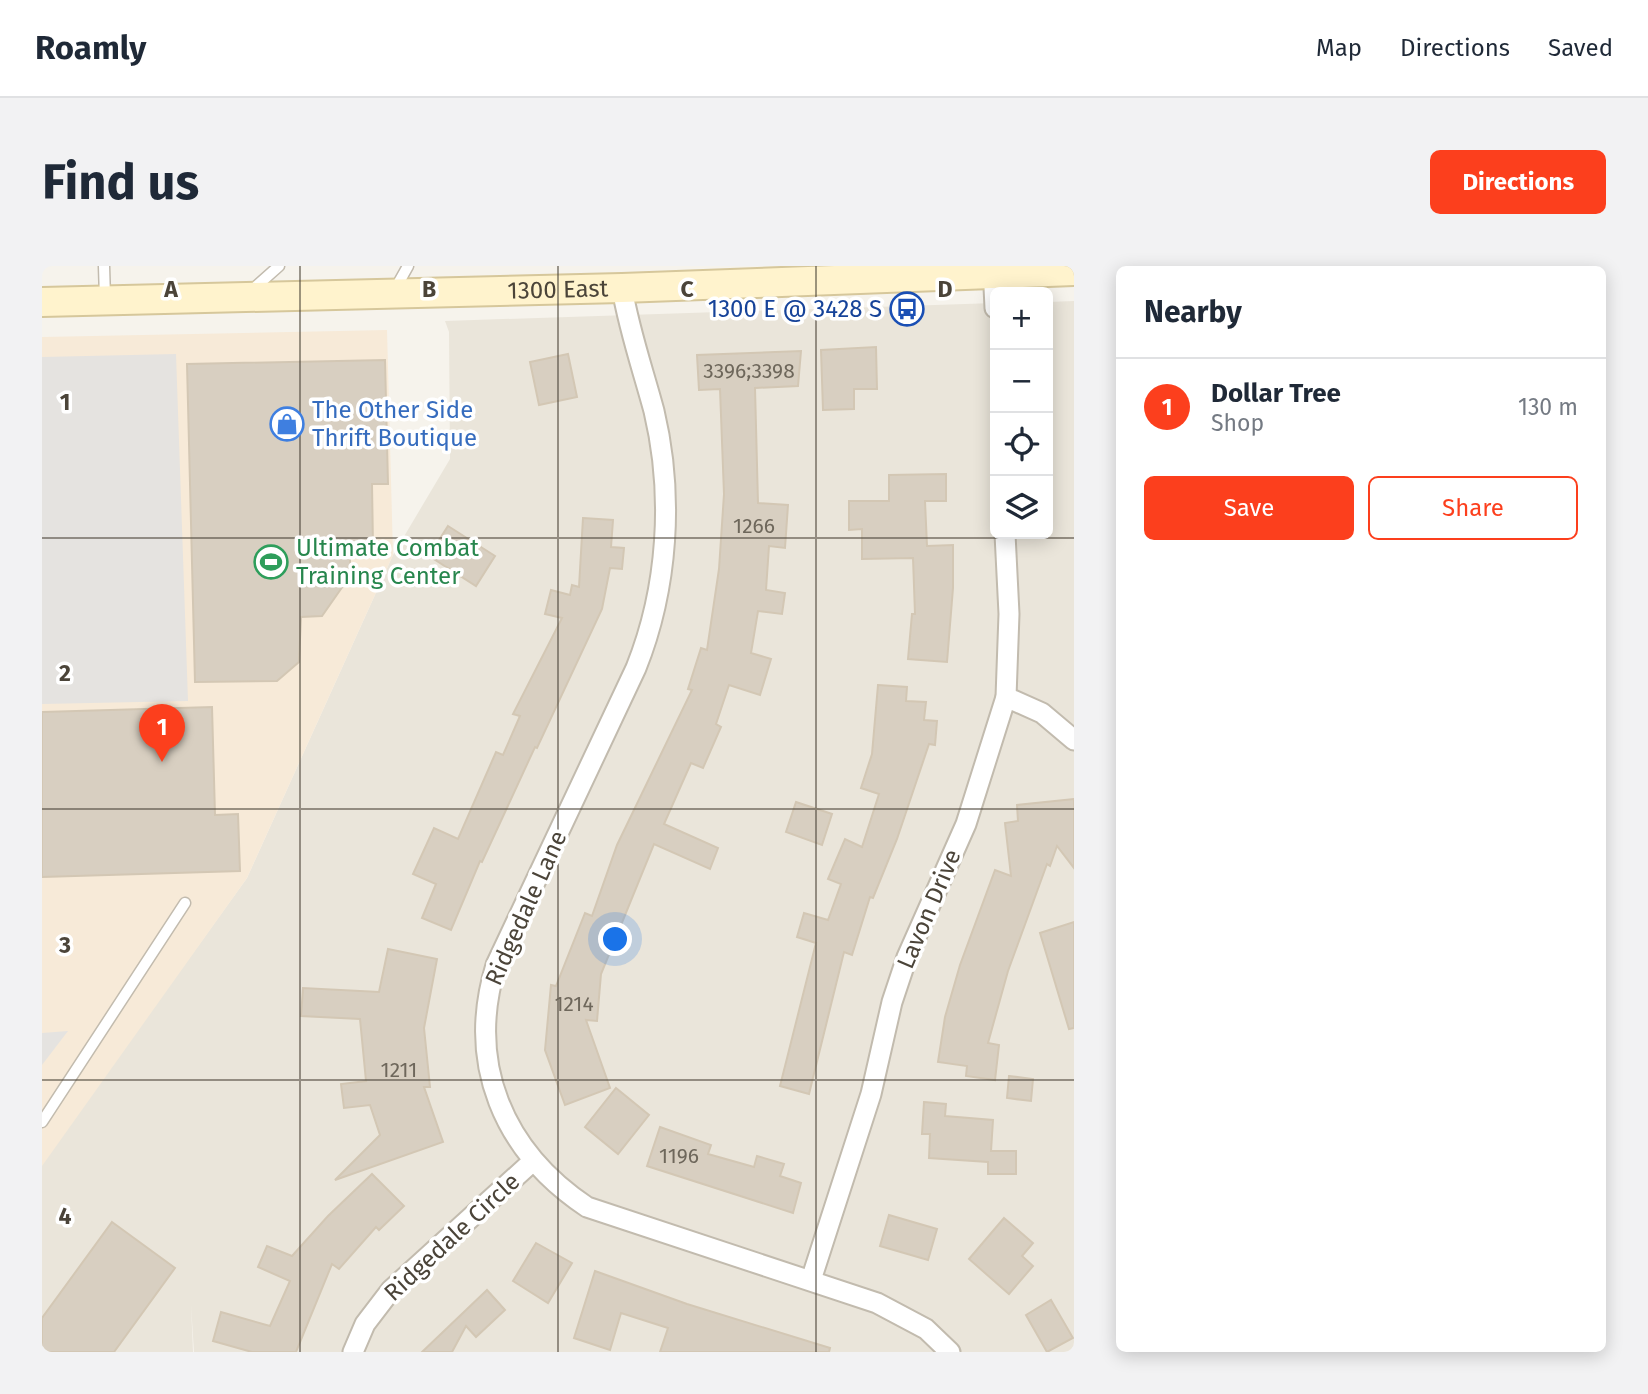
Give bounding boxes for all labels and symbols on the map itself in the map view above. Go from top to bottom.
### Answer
street label: 1300 East [507,274,609,305]
text: A [163,275,178,303]
text: B [422,275,436,303]
text: C [680,275,694,303]
text: D [938,275,953,303]
bus stop icon: 1300 E @ 3428 S [888,290,926,328]
place label: 1300 E @ 3428 S [708,295,882,323]
house number: 3396;3398 [703,358,795,384]
text: 1 [60,388,70,416]
place label: The Other Side Thrift Boutique [312,396,477,452]
shop icon: The Other Side Thrift Boutique [268,405,306,443]
house number: 1266 [733,513,775,539]
place label: Ultimate Combat Training Center [296,534,479,590]
sports icon: Ultimate Combat Training Center [252,543,290,581]
text: 2 [59,659,71,687]
pin: 1 [139,704,185,762]
street label: Ridgedale Lane [479,826,573,990]
street label: Lavon Drive [891,845,967,973]
your location [598,922,632,956]
text: 3 [58,931,71,959]
house number: 1214 [554,991,594,1017]
house number: 1211 [381,1057,417,1083]
house number: 1196 [659,1143,699,1169]
street label: Ridgedale Circle [379,1167,525,1307]
text: 4 [59,1202,72,1230]

